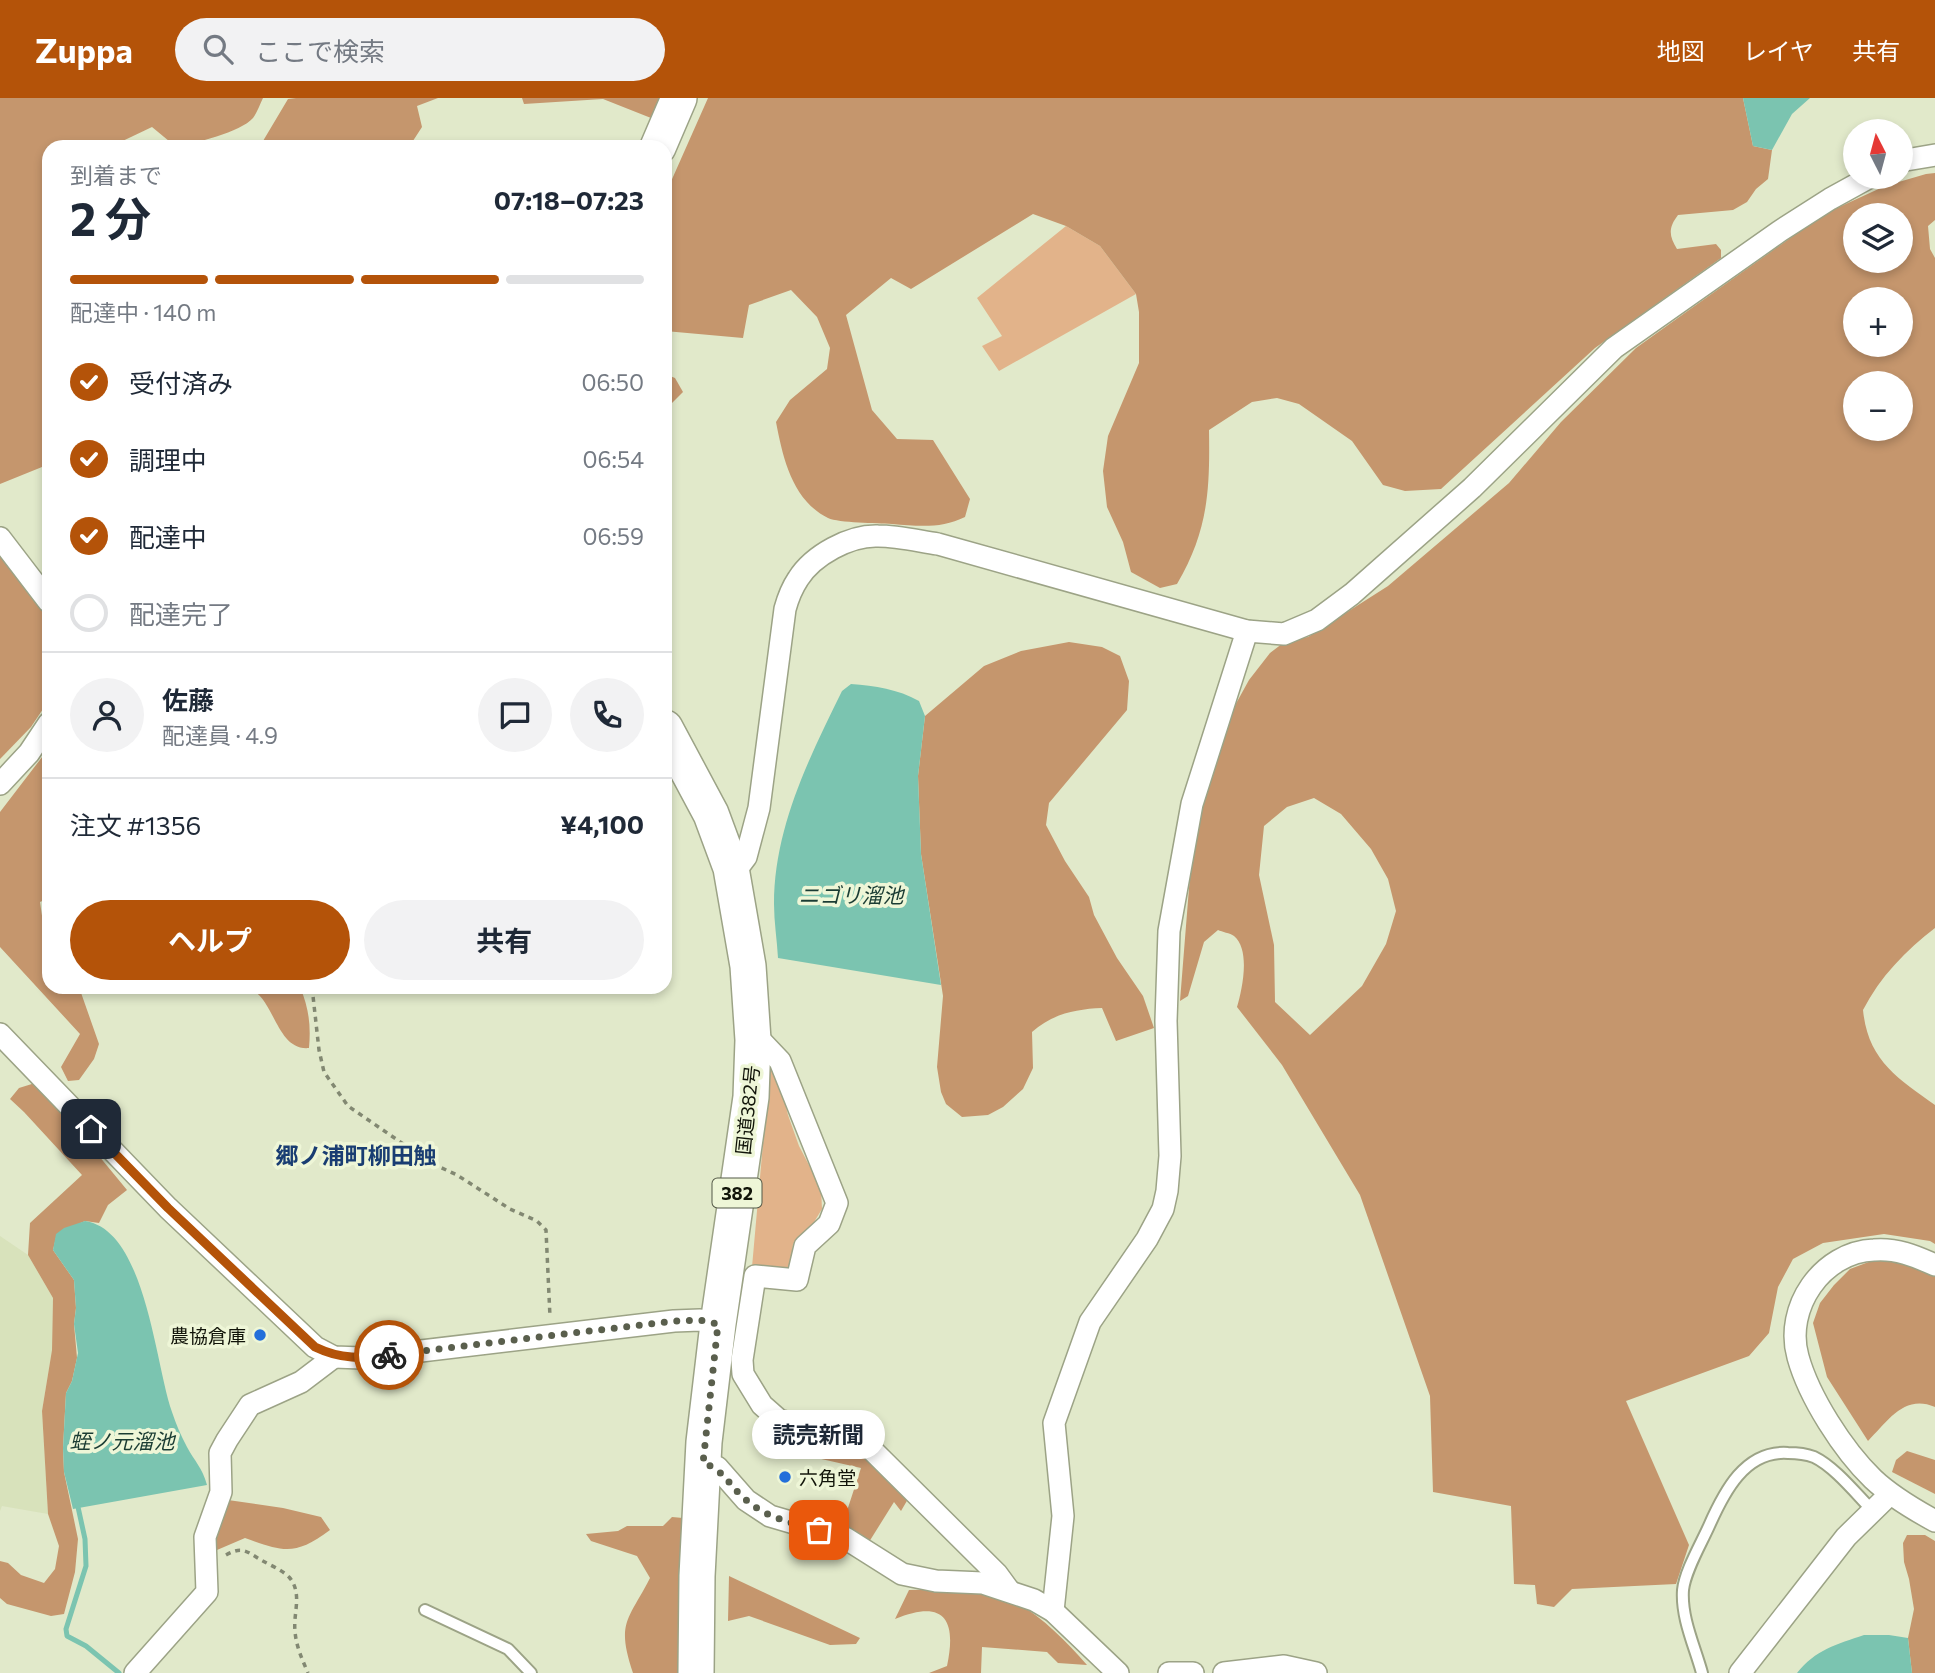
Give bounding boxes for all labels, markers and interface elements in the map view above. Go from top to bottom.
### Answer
search box [175,18,665,81]
text: Zuppa [35,29,133,70]
icon: search [199,30,237,68]
text: ここで検索 [255,35,385,66]
text: 地図 [1657,36,1705,65]
text: レイヤ [1743,36,1814,65]
text: 共有 [1852,36,1900,65]
north arrow [1843,119,1913,189]
map controls [1843,119,1913,441]
text: 到着まで [70,161,162,189]
text: 07:18–07:23 [494,184,644,215]
text: 2 分 [70,189,151,245]
button: layers [1843,203,1913,273]
button: + [1843,287,1913,357]
text: 配達中 · 140 m [70,298,216,326]
icon: check [70,363,108,401]
text: 受付済み [129,367,233,398]
text: 06:50 [581,368,644,396]
button: − [1843,371,1913,441]
icon: check [70,440,108,478]
text: 調理中 [129,444,207,475]
text: 06:54 [583,445,644,473]
icon: check [70,517,108,555]
text: 配達中 [129,521,207,552]
text: 06:59 [582,522,644,550]
text: 配達完了 [129,598,233,629]
button: person [70,678,144,752]
button: chat [478,678,552,752]
button: phone [570,678,644,752]
text: 佐藤 [162,684,214,715]
text: 配達員 · 4.9 [162,721,278,749]
text: ¥4,100 [560,808,644,839]
text: 注文 #1356 [70,809,201,840]
water label: ニゴリ溜池 [799,882,905,907]
button: ヘルプ [70,900,350,980]
button: 共有 [364,900,644,980]
street label: 国道382号 [731,1064,763,1156]
pin [61,1099,121,1159]
icon: home [72,1110,110,1148]
district label: 郷ノ浦町柳田触 [276,1141,437,1169]
road number: 382 [712,1178,762,1208]
courier [354,1320,424,1390]
place label: 農協倉庫 [170,1324,246,1347]
marker: 農協倉庫 [252,1327,268,1343]
icon: bike [370,1336,408,1374]
callout: 読売新聞 [752,1411,886,1460]
text: 読売新聞 [773,1420,865,1448]
water label: 蛭ノ元溜池 [70,1428,176,1453]
place label: 六角堂 [799,1466,856,1489]
marker: 六角堂 [777,1469,793,1485]
pin [789,1500,849,1560]
icon: bag [800,1511,838,1549]

